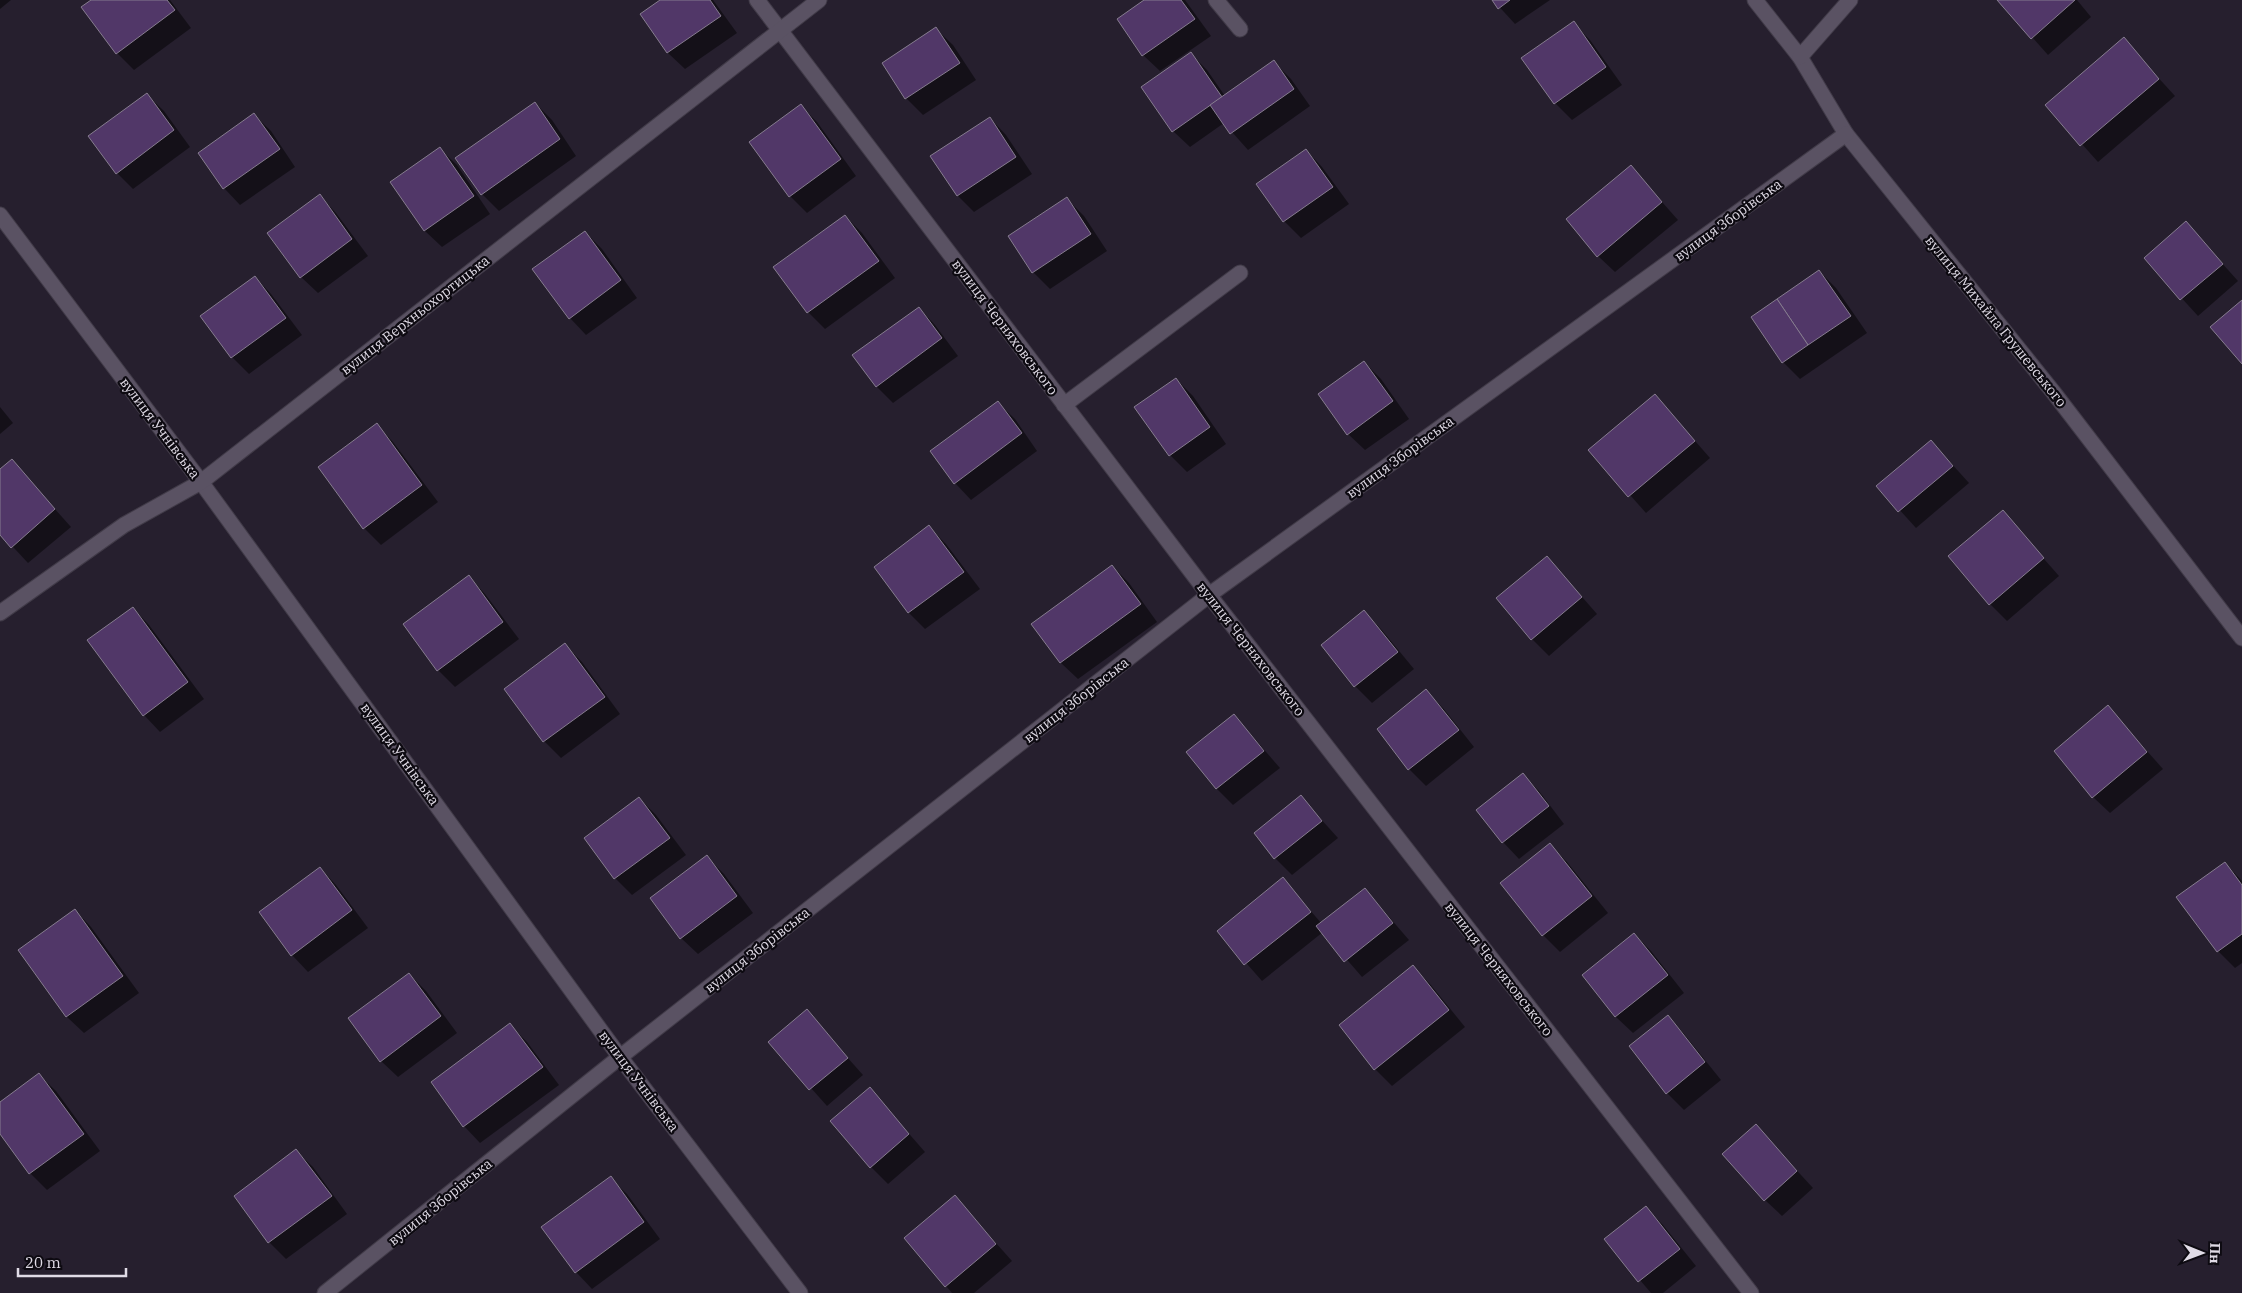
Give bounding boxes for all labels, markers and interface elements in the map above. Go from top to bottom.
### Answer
street label: вулиця Зборівська [1671,175,1786,265]
street label: вулиця Михайла Грушевського [1921,232,2071,410]
street label: вулиця Верхньохортицька [337,251,493,379]
street label: вулиця Черняховського [948,256,1062,399]
street label: вулиця Учнівська [116,374,204,483]
street label: вулиця Зборівська [1343,412,1458,502]
street label: вулиця Черняховського [1193,578,1309,720]
street label: вулиця Зборівська [1020,653,1132,747]
street label: вулиця Учнівська [357,699,443,809]
street label: вулиця Черняховського [1441,898,1557,1040]
street label: вулиця Зборівська [701,903,813,997]
street label: вулиця Учнівська [595,1027,683,1136]
street label: вулиця Зборівська [384,1154,496,1249]
north arrow [2177,1228,2227,1278]
text: Пн [2206,1243,2224,1264]
scale bar [18,1246,125,1278]
text: 20 m [25,1253,61,1272]

